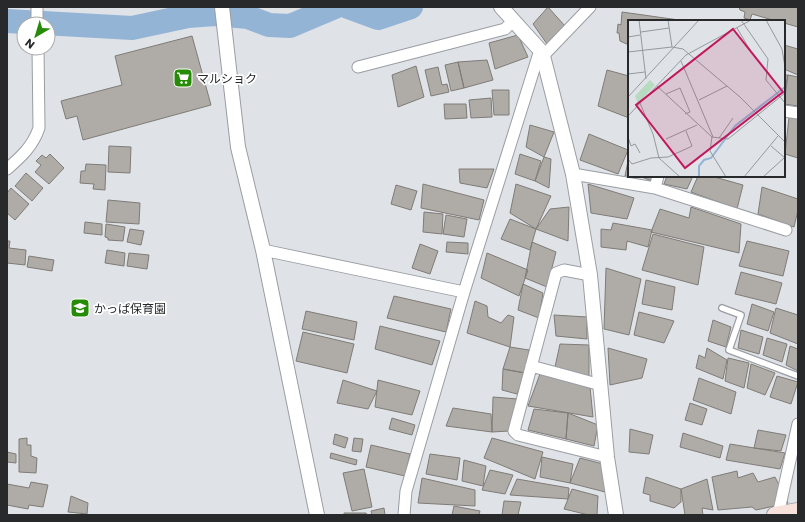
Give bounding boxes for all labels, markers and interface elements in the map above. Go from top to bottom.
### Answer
north arrow [16,16,56,56]
inset map [628,20,785,177]
text: N [22,35,38,53]
supermarket icon: マルショク [172,67,194,89]
place label: マルショク [197,70,257,87]
school or university icon: かっぱ保育園 [69,297,91,319]
place label: かっぱ保育園 [94,300,166,317]

